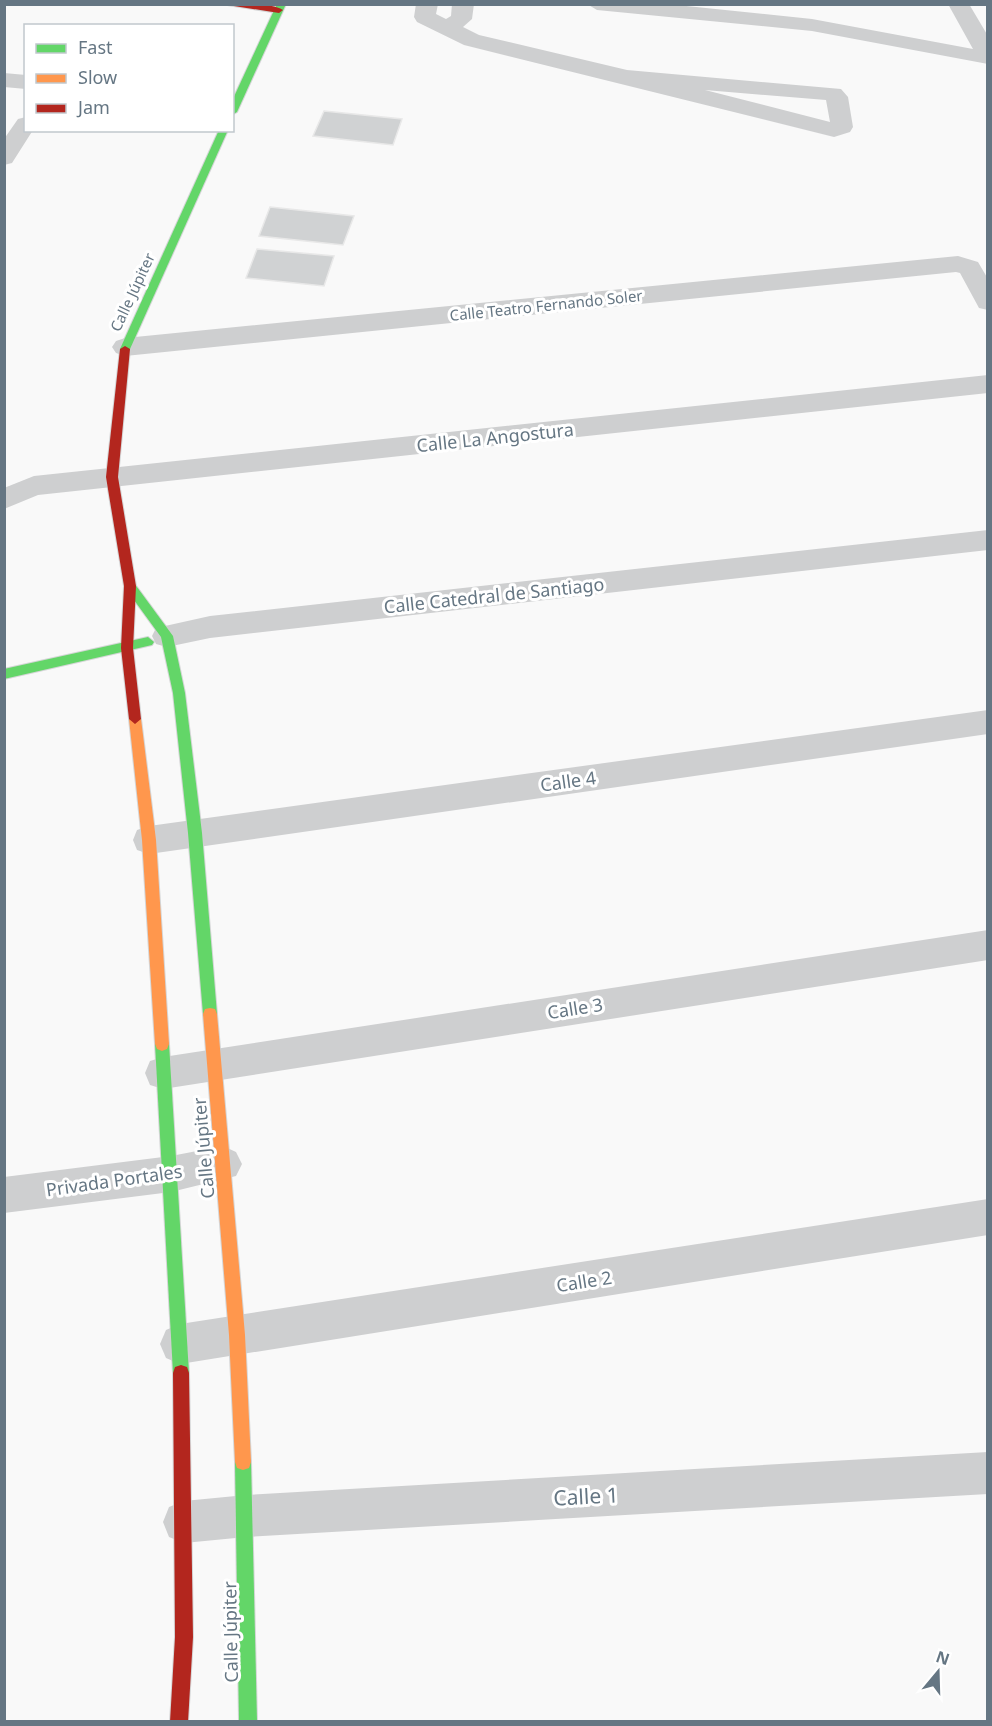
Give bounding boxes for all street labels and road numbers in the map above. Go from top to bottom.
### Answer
street label: Calle Júpiter [105,249,159,335]
street label: Calle Teatro Fernando Soler [449,285,643,325]
street label: Calle La Angostura [415,417,575,457]
street label: Calle Catedral de Santiago [383,571,605,619]
street label: Calle 4 [539,765,597,797]
street label: Calle 3 [546,992,604,1024]
street label: Calle Júpiter [187,1096,219,1200]
street label: Privada Portales [44,1159,184,1201]
street label: Calle 2 [555,1265,613,1297]
street label: Calle 1 [553,1480,619,1512]
street label: Calle Júpiter [217,1581,243,1683]

